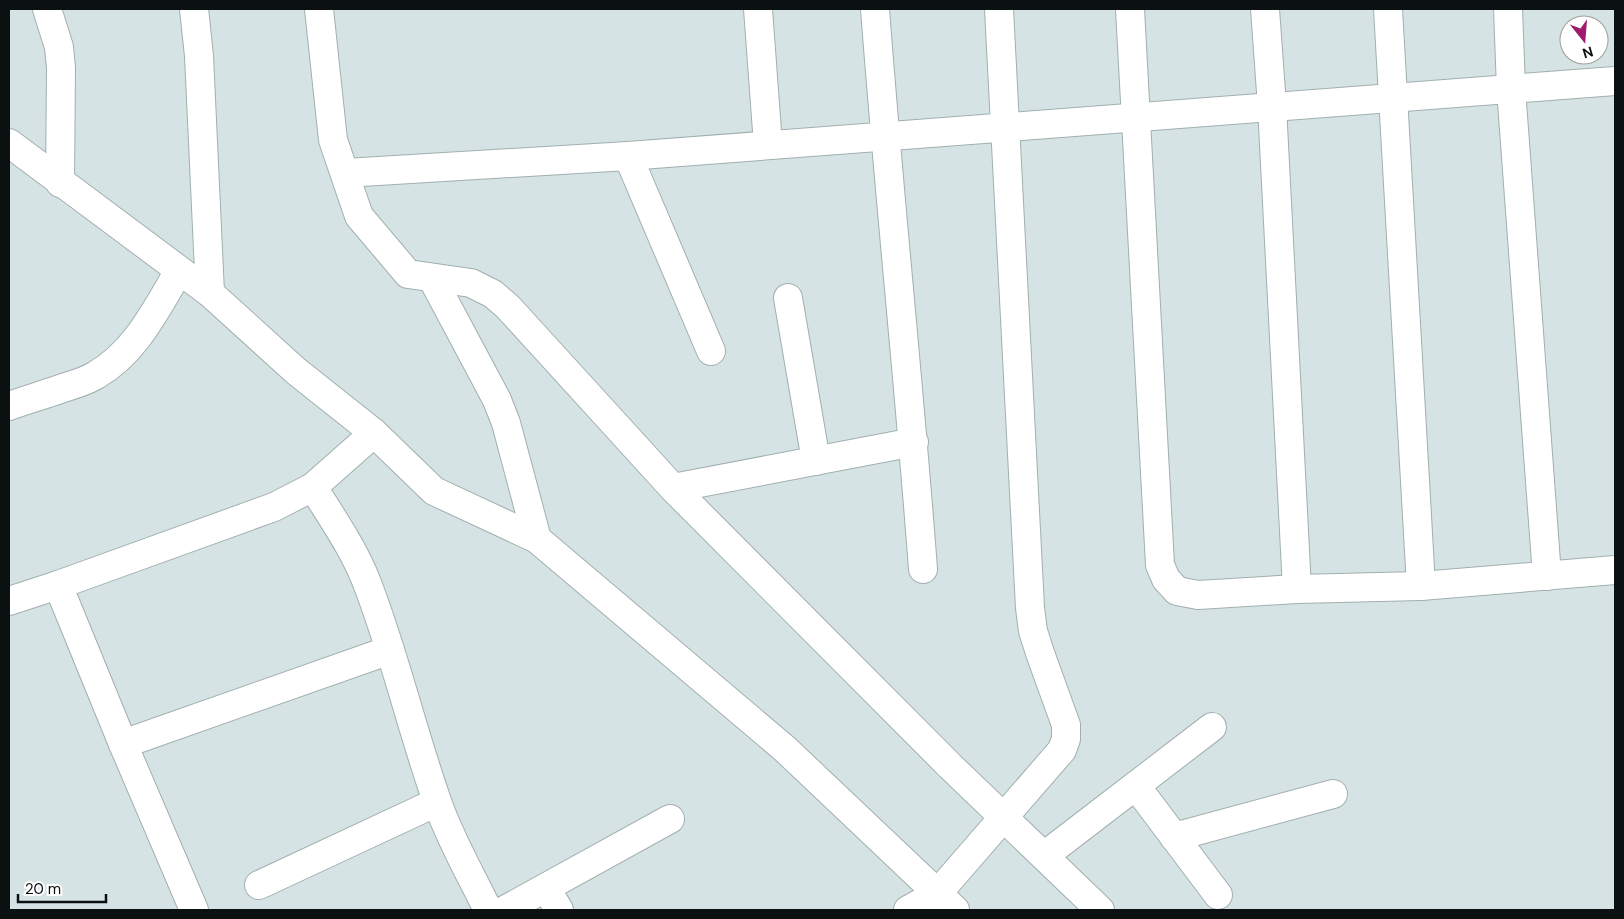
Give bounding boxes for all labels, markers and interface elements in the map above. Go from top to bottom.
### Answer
north arrow [1559,15,1609,65]
text: N [1580,42,1595,63]
scale bar [18,872,105,904]
text: 20 m [25,879,61,899]

